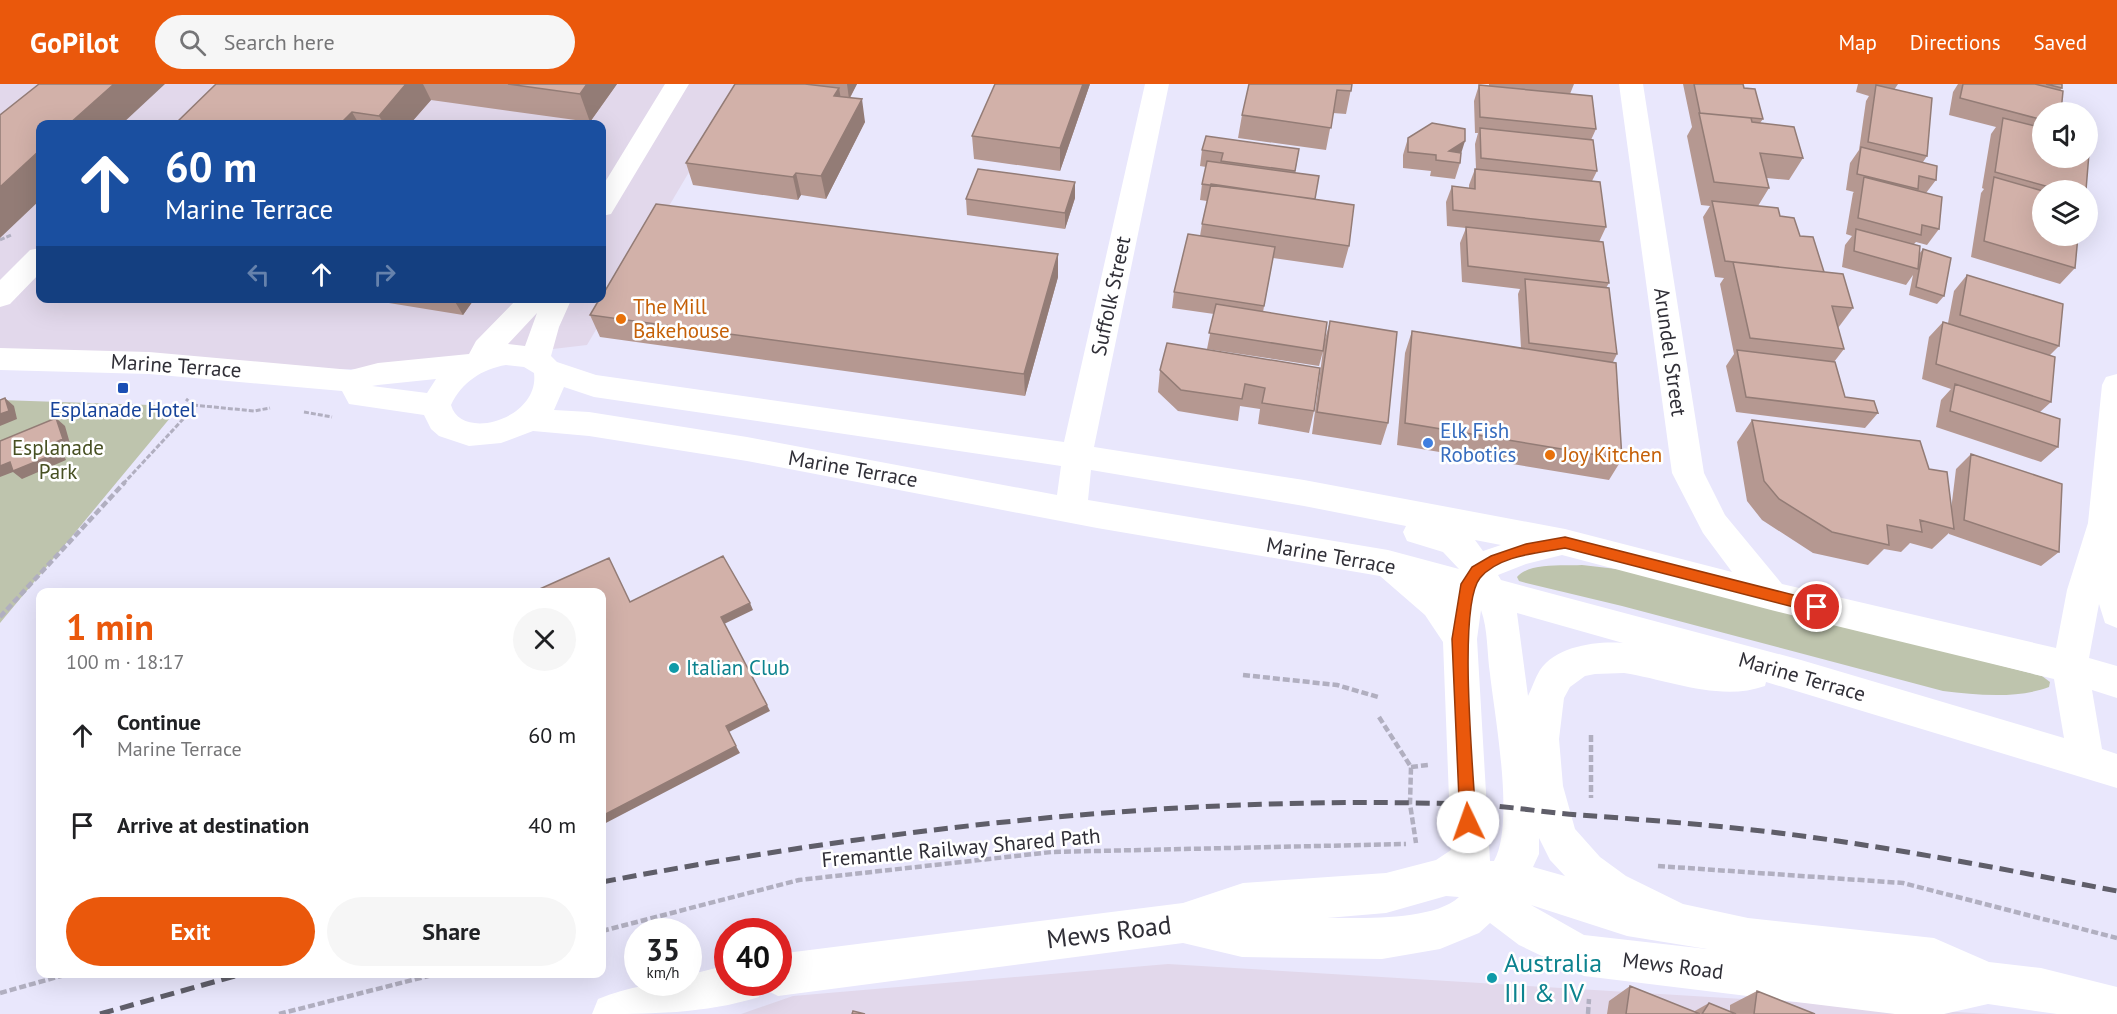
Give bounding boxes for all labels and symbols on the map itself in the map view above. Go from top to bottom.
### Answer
street label: Suffolk Street [1085,234,1136,358]
street label: Arundel Street [1648,286,1693,418]
place label: The Mill Bakehouse [633,293,730,344]
marker: The Mill Bakehouse [614,312,628,326]
street label: Marine Terrace [110,347,242,384]
marker: Esplanade Hotel [116,381,130,395]
place label: Esplanade Hotel [50,396,196,423]
place label: Elk Fish Robotics [1440,417,1516,468]
park label: Esplanade Park [12,434,104,485]
marker: Elk Fish Robotics [1421,436,1435,450]
place label: Joy Kitchen [1561,441,1662,468]
street label: Marine Terrace [786,444,920,493]
marker: Joy Kitchen [1543,448,1557,462]
street label: Marine Terrace [1264,531,1398,580]
pin [1791,581,1842,632]
street label: Marine Terrace [1735,646,1869,708]
place label: Italian Club [686,654,790,681]
marker: Italian Club [667,661,681,675]
position arrow [1436,790,1500,854]
street label: Fremantle Railway Shared Path [820,822,1102,873]
street label: Mews Road [1045,907,1173,956]
speed limit sign: 40 [714,918,792,996]
place label: Australia III & IV [1504,946,1602,1009]
street label: Mews Road [1621,946,1725,985]
marker: Australia III & IV [1485,971,1499,985]

